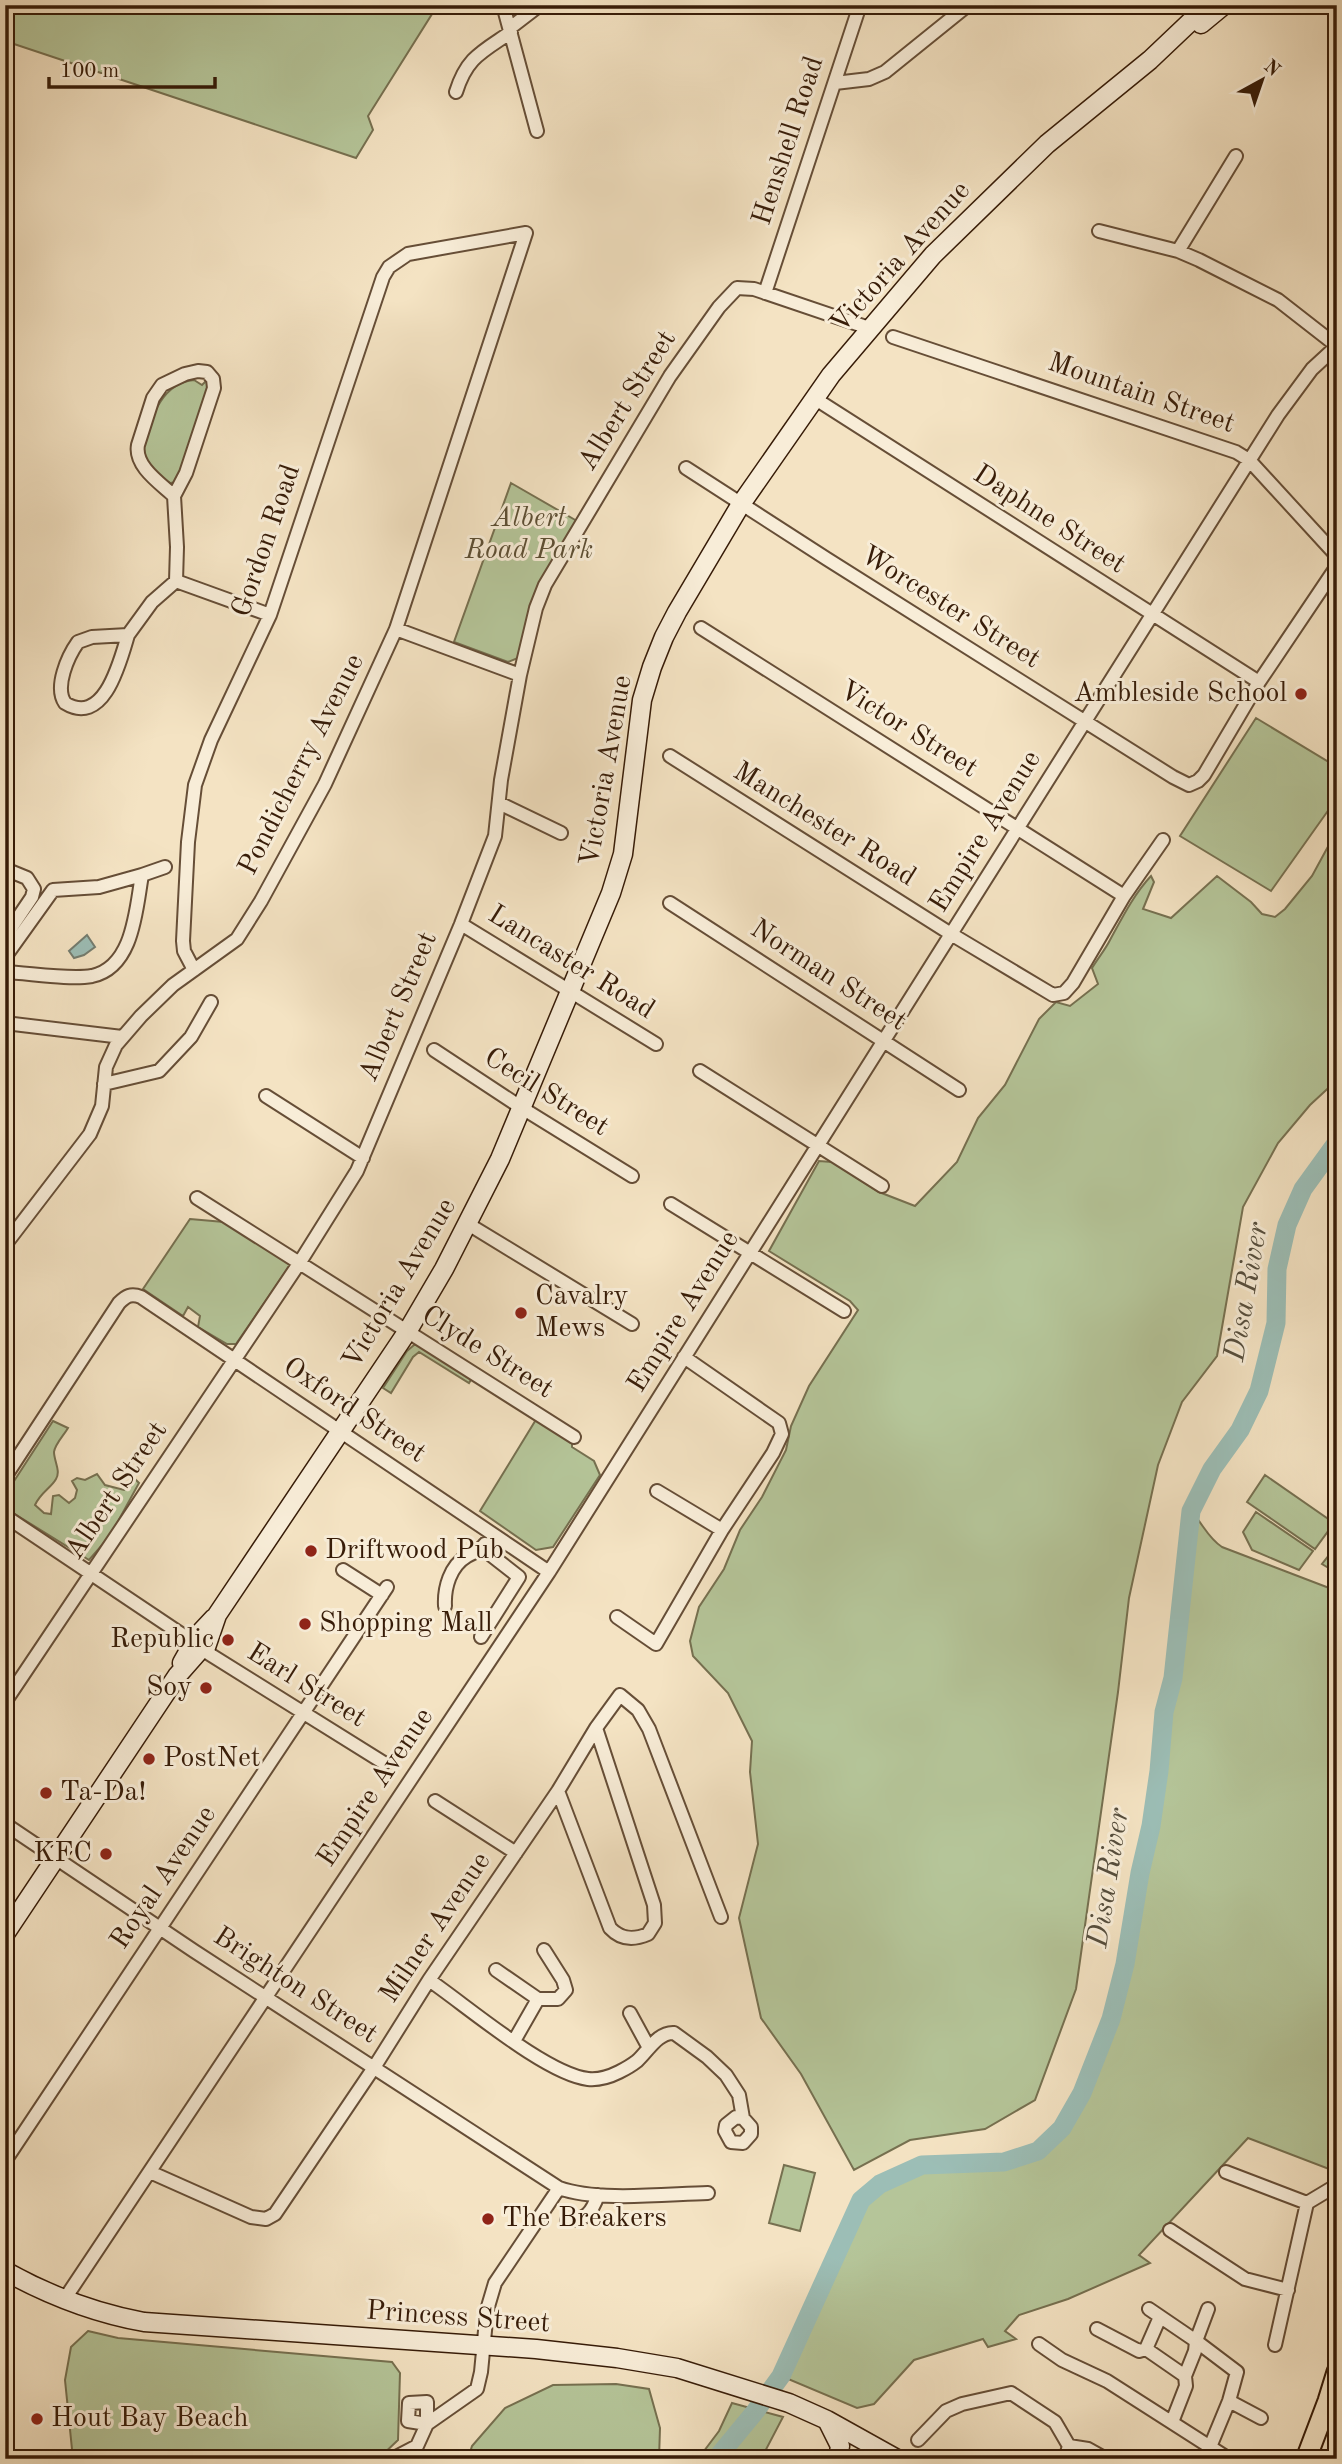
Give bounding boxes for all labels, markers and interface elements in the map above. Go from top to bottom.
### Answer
scale bar [49,46,215,90]
north arrow [1226,46,1296,116]
street label: Henshell Road [749,53,829,229]
text: N [1260,57,1283,81]
text: 100 m [60,61,119,82]
street label: Victoria Avenue [826,177,976,339]
street label: Albert Street [574,326,682,476]
street label: Mountain Street [1044,349,1238,439]
street label: Daphne Street [968,460,1130,580]
street label: Gordon Road [228,461,306,621]
park label: Albert Road Park [464,505,593,565]
street label: Worcester Street [855,542,1045,674]
street label: Pondicherry Avenue [234,650,370,880]
street label: Victoria Avenue [576,673,638,869]
street label: Victor Street [834,676,982,784]
place label: Ambleside School [1073,680,1287,708]
marker: Ambleside School [1293,686,1309,702]
street label: Empire Avenue [925,746,1047,918]
street label: Manchester Road [728,758,920,892]
street label: Lancaster Road [483,901,659,1025]
street label: Norman Street [745,915,911,1037]
street label: Albert Street [355,928,443,1086]
street label: Cecil Street [479,1044,613,1142]
street label: Victoria Avenue [338,1194,462,1374]
water label: Disa River [1220,1219,1274,1365]
street label: Empire Avenue [623,1226,745,1398]
place label: Cavalry Mews [535,1283,629,1343]
street label: Clyde Street [416,1302,558,1404]
marker: Cavalry Mews [513,1305,529,1321]
street label: Oxford Street [278,1353,430,1469]
street label: Albert Street [61,1417,173,1565]
place label: Driftwood Pub [325,1537,504,1565]
marker: Driftwood Pub [303,1543,319,1559]
place label: Shopping Mall [319,1610,493,1638]
marker: Shopping Mall [297,1616,313,1632]
place label: Republic [110,1626,214,1654]
marker: Republic [220,1632,236,1648]
street label: Earl Street [242,1639,370,1733]
place label: Soy [146,1674,192,1702]
marker: Soy [198,1680,214,1696]
street label: Empire Avenue [313,1704,439,1872]
place label: PostNet [163,1745,261,1773]
marker: PostNet [141,1751,157,1767]
place label: Ta-Da! [60,1779,146,1807]
marker: Ta-Da! [38,1785,54,1801]
street label: Royal Avenue [106,1801,222,1955]
water label: Disa River [1083,1805,1135,1951]
place label: KFC [33,1840,92,1868]
marker: KFC [98,1846,114,1862]
street label: Milner Avenue [376,1848,496,2008]
street label: Brighton Street [208,1923,382,2049]
place label: The Breakers [502,2205,667,2233]
marker: The Breakers [480,2211,496,2227]
street label: Princess Street [365,2298,551,2338]
place label: Hout Bay Beach [51,2405,248,2433]
marker: Hout Bay Beach [29,2411,45,2427]

